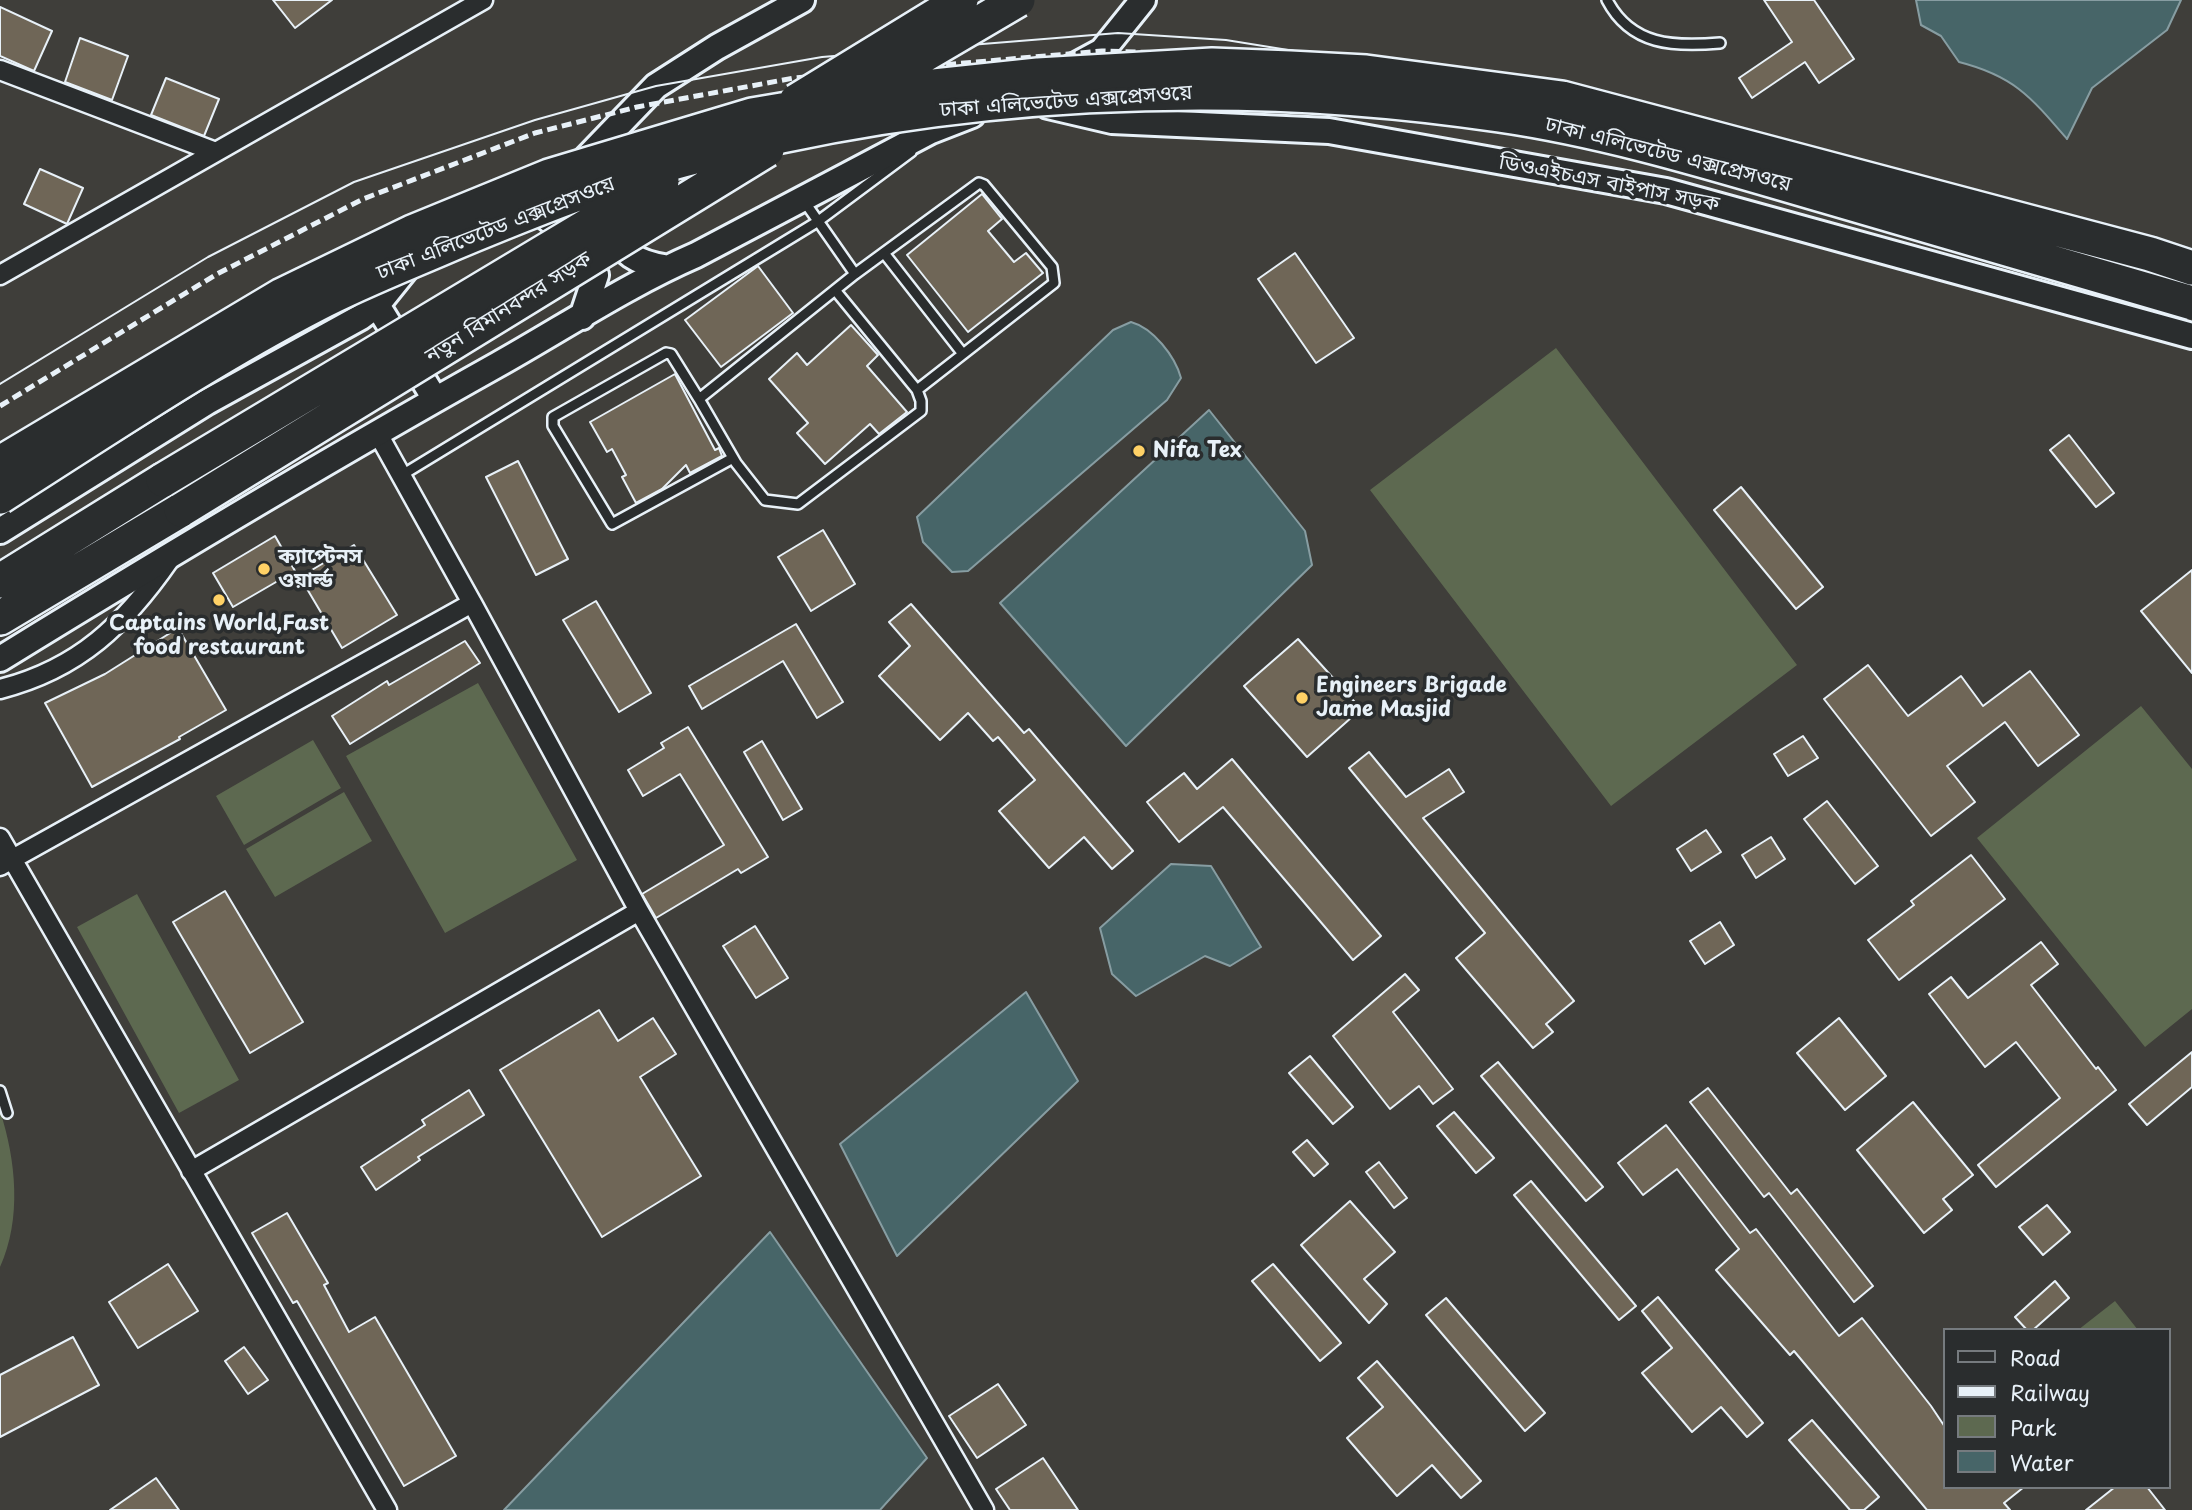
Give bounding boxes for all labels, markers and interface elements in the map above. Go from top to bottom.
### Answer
street label: ঢাকা এলিভেটেড এক্সপ্রেসওয়ে [939,81,1193,123]
street label: ঢাকা এলিভেটেড এক্সপ্রেসওয়ে [1542,112,1794,198]
street label: ডিওএইচএস বাইপাস সড়ক [1497,150,1721,218]
street label: ঢাকা এলিভেটেড এক্সপ্রেসওয়ে [373,172,619,286]
street label: নতুন বিমানবন্দর সড়ক [421,247,597,369]
place label: Nifa Tex [1153,438,1242,464]
marker: Nifa Tex [1131,443,1147,459]
place label: ক্যাপ্টেনস ওয়ার্ল্ড [278,544,362,594]
marker: ক্যাপ্টেনস ওয়ার্ল্ড [256,561,272,577]
marker: Captains World,Fast food restaurant [211,592,227,608]
place label: Captains World,Fast food restaurant [109,611,329,661]
place label: Engineers Brigade Jame Masjid [1316,673,1507,723]
marker: Engineers Brigade Jame Masjid [1294,690,1310,706]
legend [1944,1328,2171,1489]
text: Road [2010,1341,2061,1373]
text: Railway [2010,1376,2090,1408]
text: Park [2010,1411,2057,1443]
text: Water [2010,1446,2073,1478]

